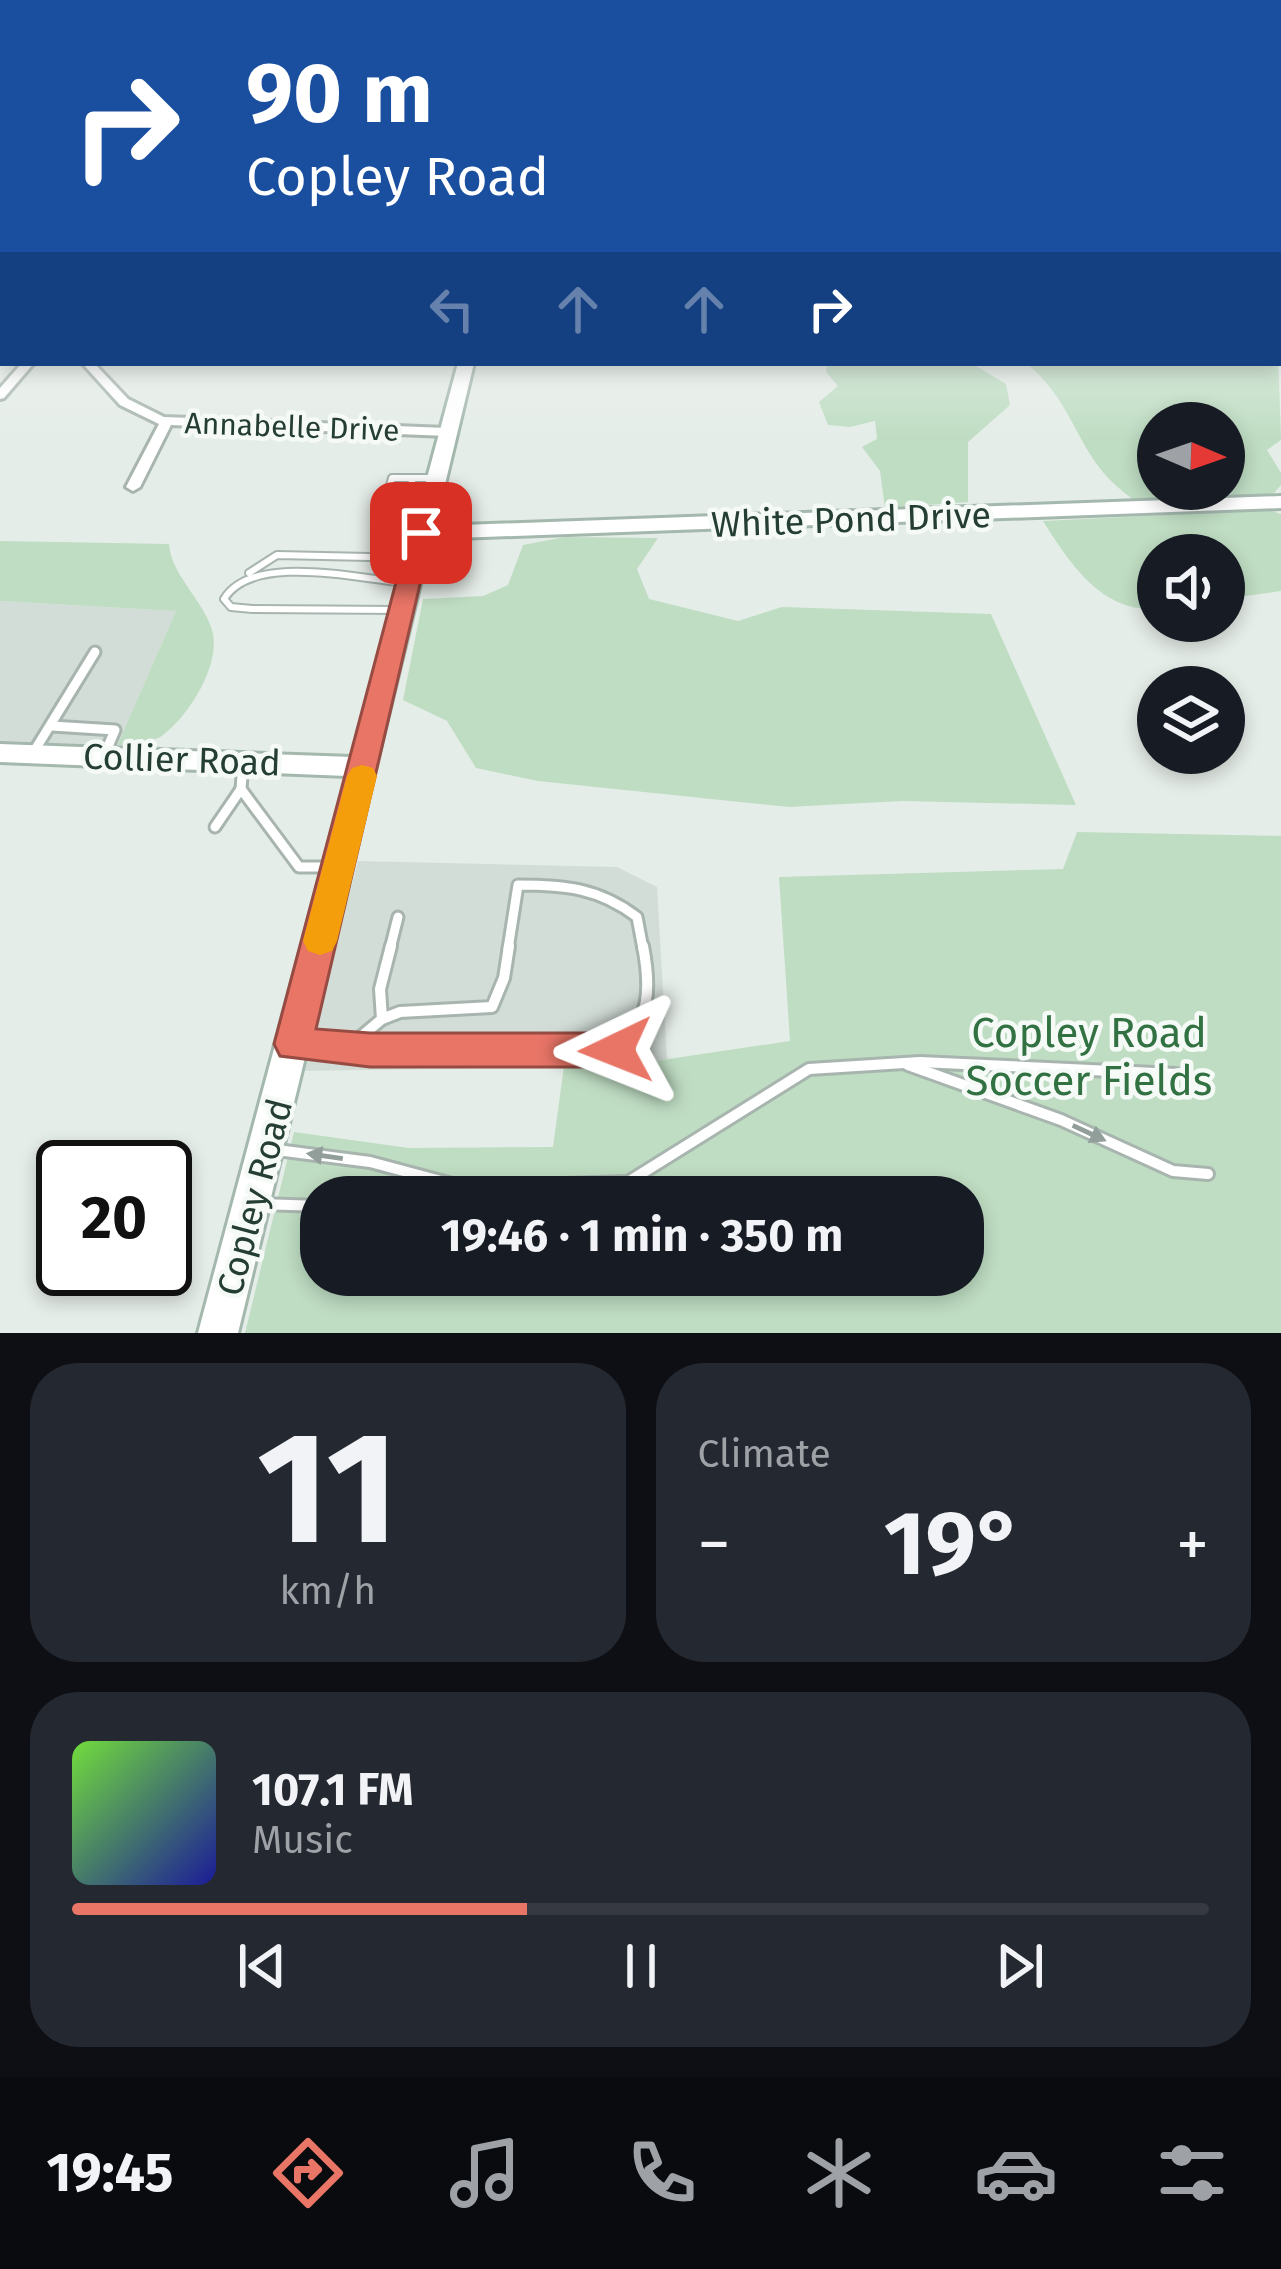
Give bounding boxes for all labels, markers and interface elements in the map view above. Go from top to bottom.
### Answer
text: 90 m [246,43,433,144]
icon: right [48,48,204,204]
text: Copley Road [246,145,549,209]
icon: left [419,276,485,342]
icon: ahead [545,276,611,342]
icon: ahead [671,276,737,342]
icon: right [797,276,863,342]
north arrow [1137,402,1245,510]
map controls [1137,402,1245,774]
street label: Annabelle Drive [184,405,400,449]
pin [370,482,472,584]
street label: White Pond Drive [710,493,992,547]
icon: arrive [388,500,454,566]
button: sound [1137,534,1245,642]
button: layers [1137,666,1245,774]
street label: Collier Road [82,735,282,785]
position arrow [553,987,679,1113]
park label: Copley Road Soccer Fields [966,1008,1212,1106]
street label: Copley Road [208,1094,302,1300]
one-way arrow [1072,1123,1107,1143]
speed limit sign: 20 [36,1140,192,1296]
one-way arrow [305,1146,343,1165]
text: 19:46 · 1 min · 350 m [441,1209,843,1263]
text: 11 [257,1396,399,1583]
text: Climate [698,1431,831,1477]
text: 19° [884,1490,1023,1598]
text: − [698,1505,731,1584]
text: + [1176,1505,1209,1584]
text: km/h [279,1568,376,1614]
text: 107.1 FM [252,1763,413,1817]
text: Music [252,1817,353,1863]
icon: previous [229,1933,295,1999]
icon: pause [608,1933,674,1999]
icon: next [987,1933,1053,1999]
icon: directions [266,2131,350,2215]
icon: music [443,2131,527,2215]
icon: phone [620,2131,704,2215]
icon: climate [797,2131,881,2215]
icon: car [974,2131,1058,2215]
icon: filters [1150,2131,1234,2215]
text: 19:45 [46,2141,173,2205]

